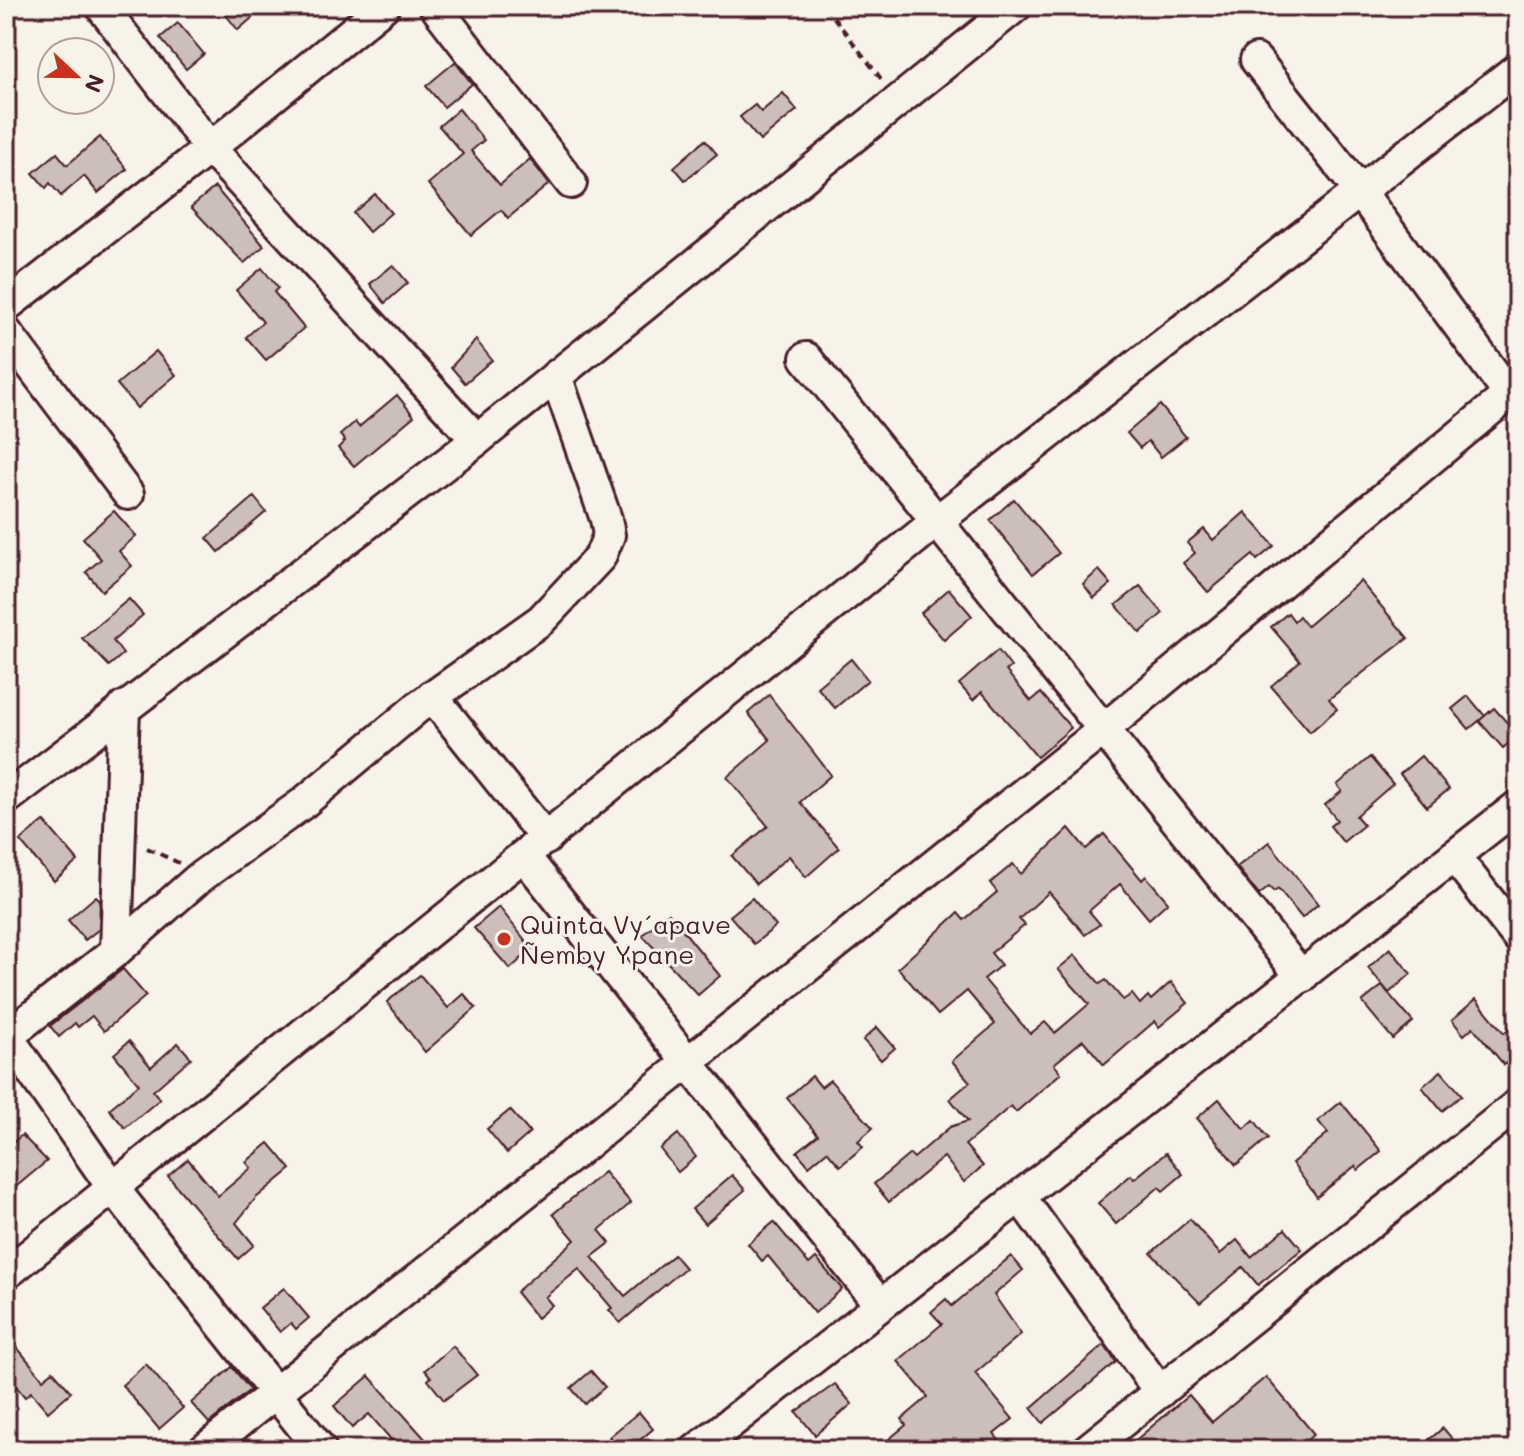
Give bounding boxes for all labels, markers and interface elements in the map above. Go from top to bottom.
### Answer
north arrow [36,36,116,116]
text: N [78,71,112,97]
place label: Quinta Vy´apave Ñemby Ypane [520,907,731,971]
marker: Quinta Vy´apave Ñemby Ypane [495,930,513,948]

